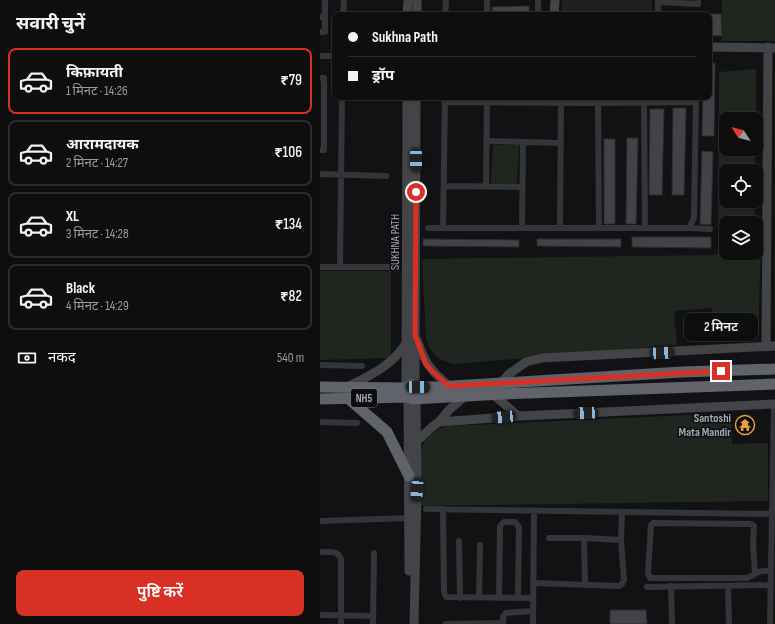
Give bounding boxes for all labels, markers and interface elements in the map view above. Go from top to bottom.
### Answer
text: सवारी चुनें [16,13,85,34]
text: Sukhna Path [372,28,438,47]
icon: car [18,63,54,99]
text: किफ़ायती [66,63,123,82]
text: ड्रॉप [372,66,394,85]
text: ₹79 [280,71,302,90]
text: 1 मिनट · 14:26 [66,83,128,99]
north arrow [719,112,763,156]
map controls [719,112,763,260]
icon: car [18,135,54,171]
text: आरामदायक [66,135,139,154]
text: ₹106 [274,143,302,162]
car [410,148,422,172]
text: 2 मिनट · 14:27 [66,155,128,171]
button: locate [719,164,763,208]
route start [407,183,425,201]
icon: car [18,207,54,243]
text: XL [66,207,79,226]
street label: SUKHNA PATH [388,214,403,270]
text: ₹134 [275,215,302,234]
button: layers [719,216,763,260]
text: 3 मिनट · 14:28 [66,226,129,242]
icon: car [18,279,54,315]
text: Black [66,279,95,298]
text: ₹82 [280,287,302,306]
text: 4 मिनट · 14:29 [66,298,129,314]
callout: 2 मिनट [684,313,758,341]
text: 2 मिनट [704,319,738,335]
car [650,346,674,360]
icon: cash [16,347,38,369]
text: नकद [48,348,76,367]
text: 540 m [277,350,304,366]
route end [712,362,730,380]
car [406,381,430,393]
road number: NH5 [351,389,377,407]
car [574,406,598,420]
car [492,410,516,424]
place label: Santoshi Mata Mandir [679,411,731,440]
temple icon: Santoshi Mata Mandir [734,414,756,436]
car [410,478,424,502]
button: पुष्टि करें [16,570,304,616]

